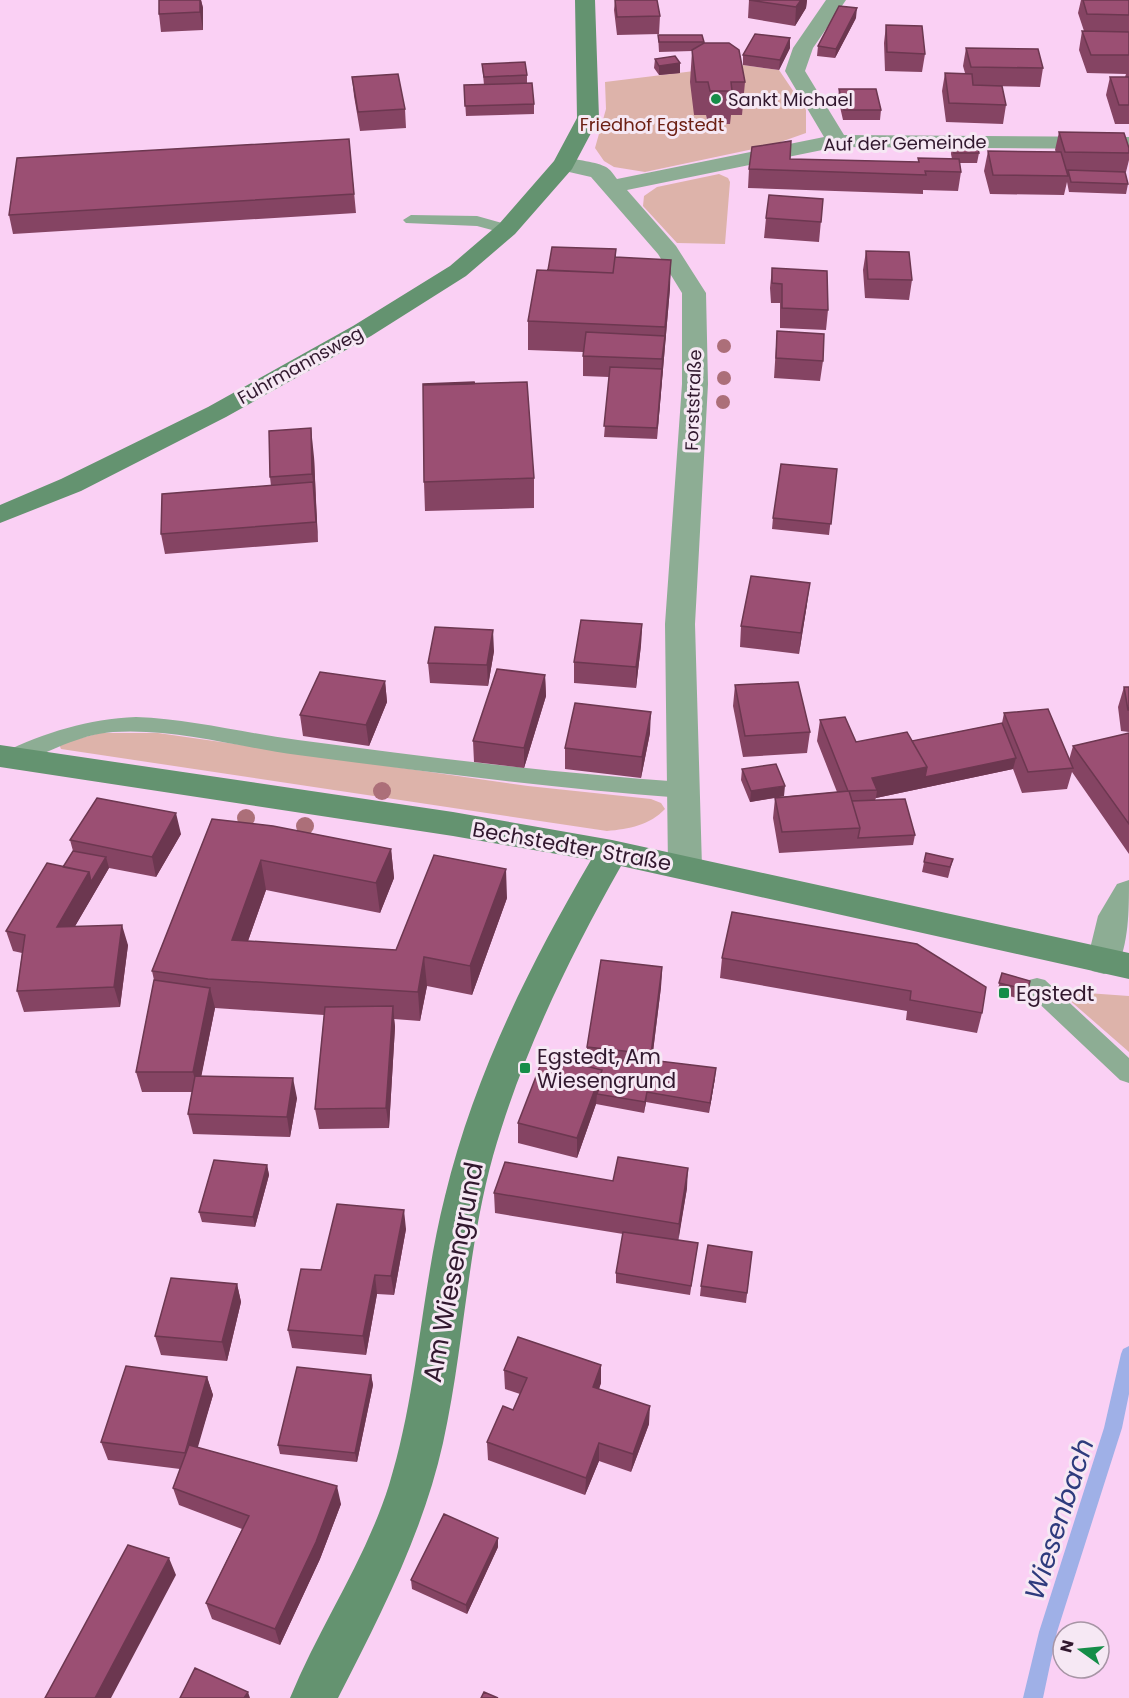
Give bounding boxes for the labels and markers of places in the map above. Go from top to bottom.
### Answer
place label: Sankt Michael [728,87,853,112]
marker: Sankt Michael [709,92,723,106]
place label: Egstedt [1016,979,1094,1008]
marker: Egstedt [997,986,1011,1000]
place label: Egstedt, Am Wiesengrund [537,1042,676,1095]
marker: Egstedt, Am Wiesengrund [518,1061,532,1075]

